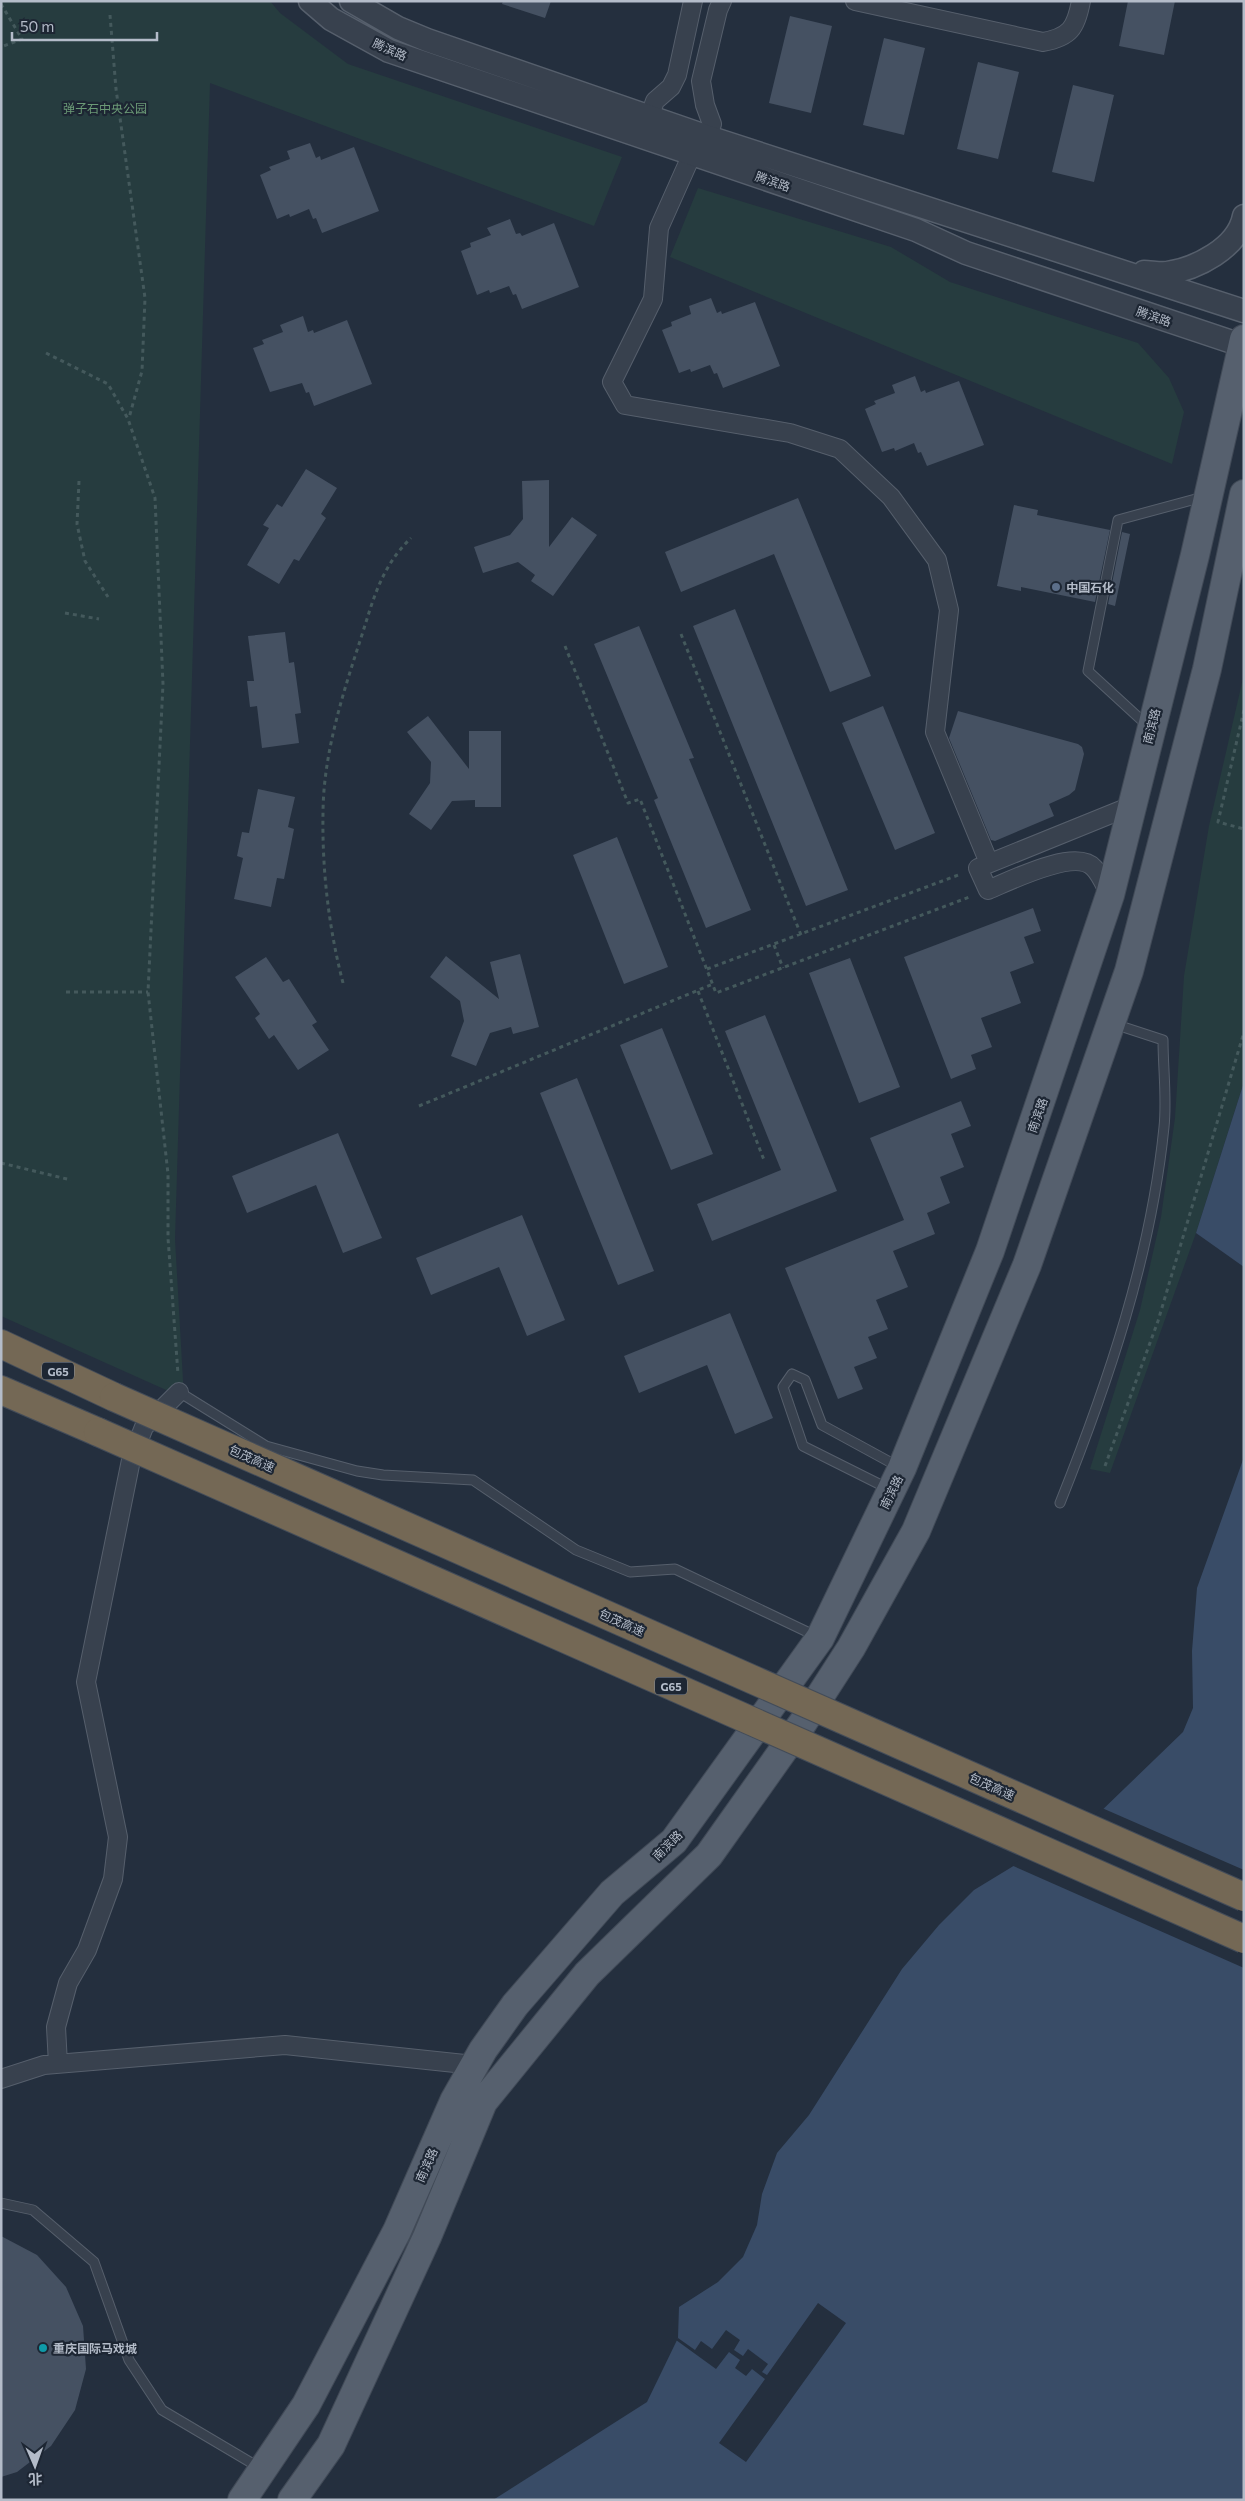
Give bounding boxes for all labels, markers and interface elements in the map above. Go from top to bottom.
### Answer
scale bar [12,10,158,42]
text: 50 m [20,17,54,35]
street label: 腾滨路 [371,35,409,63]
park label: 弹子石中央公园 [63,101,147,115]
street label: 腾滨路 [754,169,792,193]
street label: 腾滨路 [1135,304,1173,328]
place label: 中国石化 [1066,580,1114,594]
marker: 中国石化 [1050,581,1062,593]
street label: 南滨路 [1140,707,1162,745]
street label: 南滨路 [1025,1096,1049,1134]
road number: G65 [42,1362,74,1380]
street label: 包茂高速 [227,1442,277,1474]
street label: 南滨路 [877,1473,905,1511]
street label: 包茂高速 [597,1606,647,1638]
road number: G65 [655,1678,687,1694]
street label: 包茂高速 [967,1770,1017,1802]
street label: 南滨路 [649,1827,685,1863]
street label: 南滨路 [412,2146,440,2184]
place label: 重庆国际马戏城 [53,2341,137,2355]
marker: 重庆国际马戏城 [37,2342,49,2354]
north arrow [10,2441,60,2491]
text: 北 [28,2471,43,2488]

